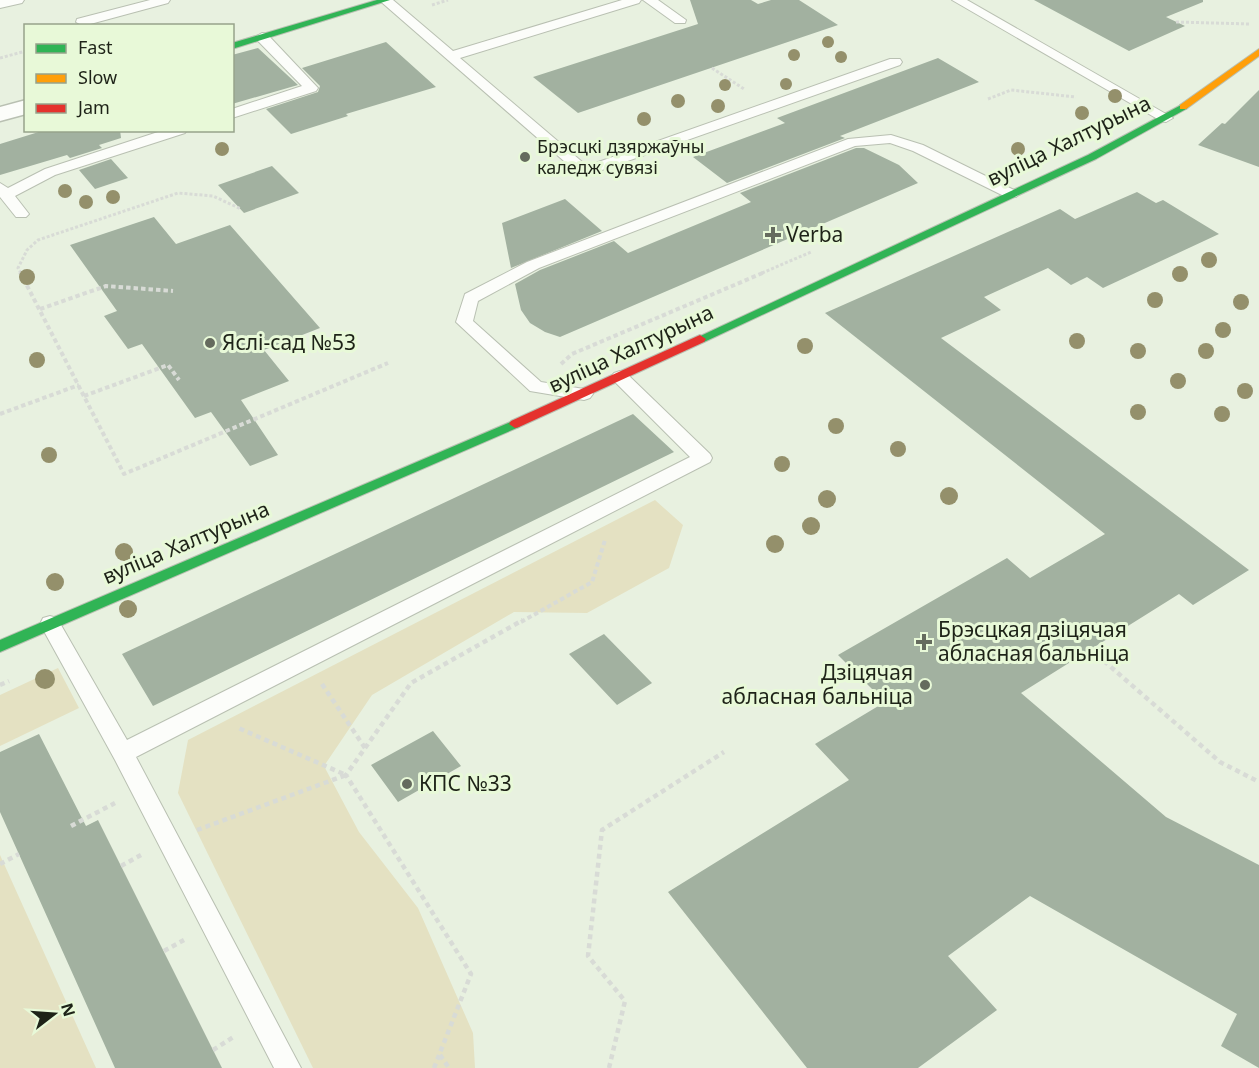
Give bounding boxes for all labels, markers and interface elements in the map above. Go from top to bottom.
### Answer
legend [24,24,234,132]
text: Fast [78,35,113,59]
text: Slow [78,65,117,89]
street label: вуліца Халтурына [982,88,1155,192]
text: Jam [76,95,110,119]
place label: Брэсцкі дзяржаўны каледж сувязі [537,134,704,179]
marker: Брэсцкі дзяржаўны каледж сувязі [518,150,532,164]
place label: Verba [786,220,843,248]
marker: Verba [764,226,782,244]
street label: вуліца Халтурына [544,298,718,399]
place label: Яслі-сад №53 [222,328,356,356]
marker: Яслі-сад №53 [203,336,217,350]
street label: вуліца Халтурына [98,494,273,590]
place label: Брэсцкая дзіцячая абласная бальніца [938,615,1130,667]
marker: Брэсцкая дзіцячая абласная бальніца [915,633,933,651]
place label: Дзіцячая абласная бальніца [721,658,913,710]
marker: Дзіцячая абласная бальніца [918,678,932,692]
place label: КПС №33 [419,769,512,797]
marker: КПС №33 [400,777,414,791]
north arrow [24,984,84,1044]
text: N [56,1000,81,1019]

